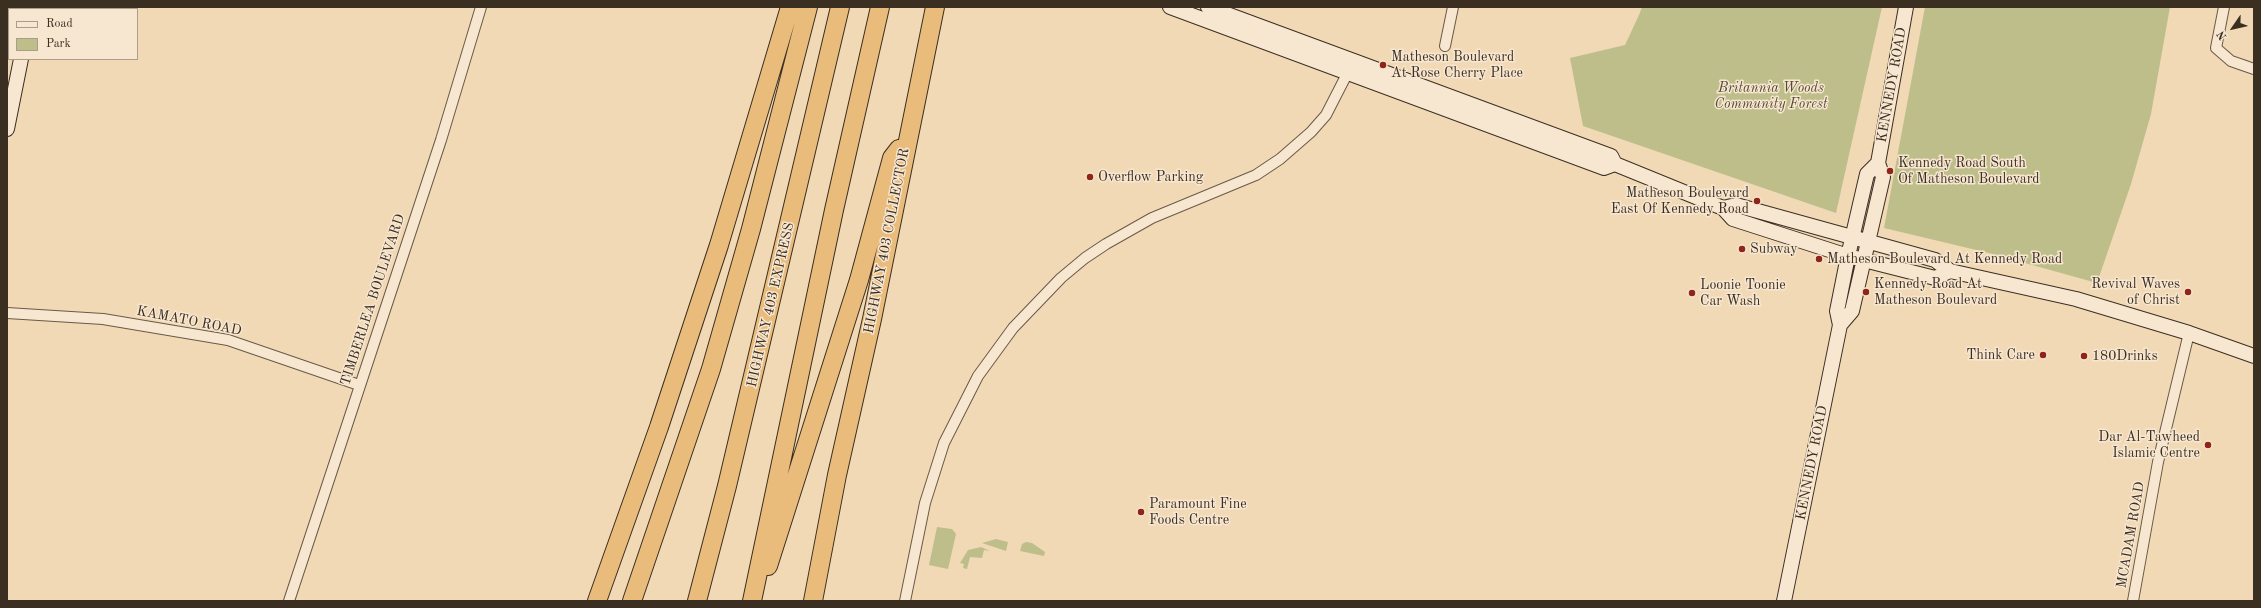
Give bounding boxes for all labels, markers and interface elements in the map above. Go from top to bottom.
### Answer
legend [8,8,138,60]
north arrow [2213,8,2253,48]
text: Road [46,18,73,30]
street label: KENNEDY ROAD [1874,26,1910,144]
text: N [2216,28,2230,42]
text: Park [46,38,71,50]
place label: Matheson Boulevard At Rose Cherry Place [1391,49,1523,82]
marker: Matheson Boulevard At Rose Cherry Place [1378,60,1388,70]
park label: Britannia Woods Community Forest [1715,80,1827,112]
street label: HIGHWAY 403 COLLECTOR [861,147,913,335]
place label: Kennedy Road South Of Matheson Boulevard [1898,155,2040,188]
marker: Kennedy Road South Of Matheson Boulevard [1885,166,1895,176]
place label: Overflow Parking [1098,169,1203,185]
marker: Overflow Parking [1085,172,1095,182]
place label: Matheson Boulevard East Of Kennedy Road [1611,185,1749,218]
marker: Matheson Boulevard East Of Kennedy Road [1752,196,1762,206]
street label: TIMBERLEA BOULEVARD [337,212,409,388]
street label: HIGHWAY 403 EXPRESS [744,221,798,389]
place label: Subway [1750,241,1798,257]
marker: Subway [1737,244,1747,254]
place label: Matheson Boulevard At Kennedy Road [1827,251,2062,267]
marker: Matheson Boulevard At Kennedy Road [1814,254,1824,264]
place label: Kennedy Road At Matheson Boulevard [1874,276,1997,308]
place label: Revival Waves of Christ [2091,276,2180,308]
place label: Loonie Toonie Car Wash [1700,277,1786,310]
marker: Kennedy Road At Matheson Boulevard [1861,287,1871,297]
marker: Revival Waves of Christ [2183,287,2193,297]
marker: Loonie Toonie Car Wash [1687,288,1697,298]
street label: KAMATO ROAD [135,303,243,339]
place label: Think Care [1966,347,2035,363]
place label: 180Drinks [2092,348,2158,364]
marker: Think Care [2038,350,2048,360]
marker: 180Drinks [2079,351,2089,361]
street label: KENNEDY ROAD [1793,404,1831,522]
place label: Dar Al-Tawheed Islamic Centre [2098,429,2200,462]
marker: Dar Al-Tawheed Islamic Centre [2203,440,2213,450]
street label: MCADAM ROAD [2113,480,2149,590]
place label: Paramount Fine Foods Centre [1149,496,1247,528]
marker: Paramount Fine Foods Centre [1136,507,1146,517]

